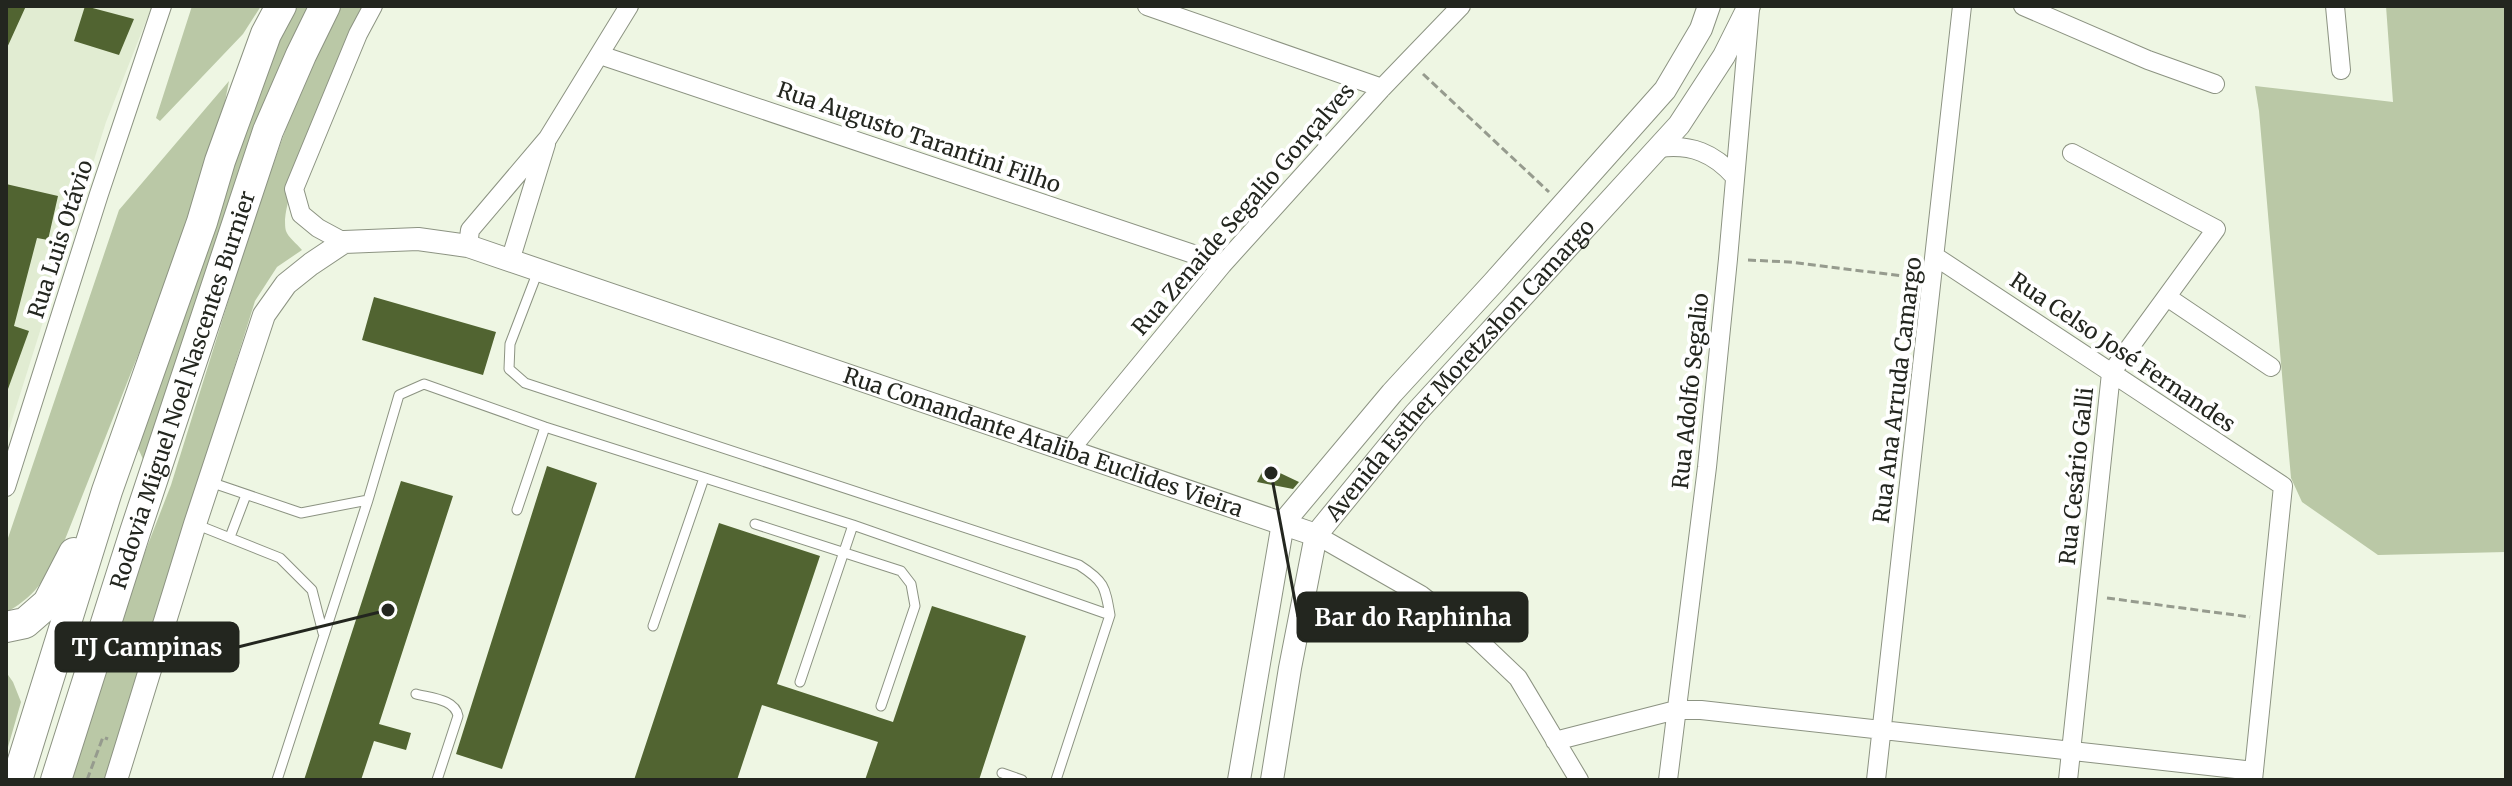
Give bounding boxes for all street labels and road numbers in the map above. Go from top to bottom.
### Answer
street label: Rua Augusto Tarantini Filho [774,75,1065,199]
street label: Rua Zenaide Segalio Gonçalves [1126,77,1360,341]
street label: Rua Luis Otávio [21,156,99,322]
street label: Rodovia Miguel Noel Nascentes Burnier [104,187,261,593]
street label: Avenida Esther Moretzshon Camargo [1319,213,1600,527]
street label: Rua Ana Arruda Camargo [1867,255,1927,525]
street label: Rua Celso José Fernandes [2005,266,2241,438]
street label: Rua Adolfo Segalio [1666,291,1714,490]
street label: Rua Comandante Ataliba Euclides Vieira [840,361,1247,523]
street label: Rua Cesário Galli [2053,386,2099,566]

